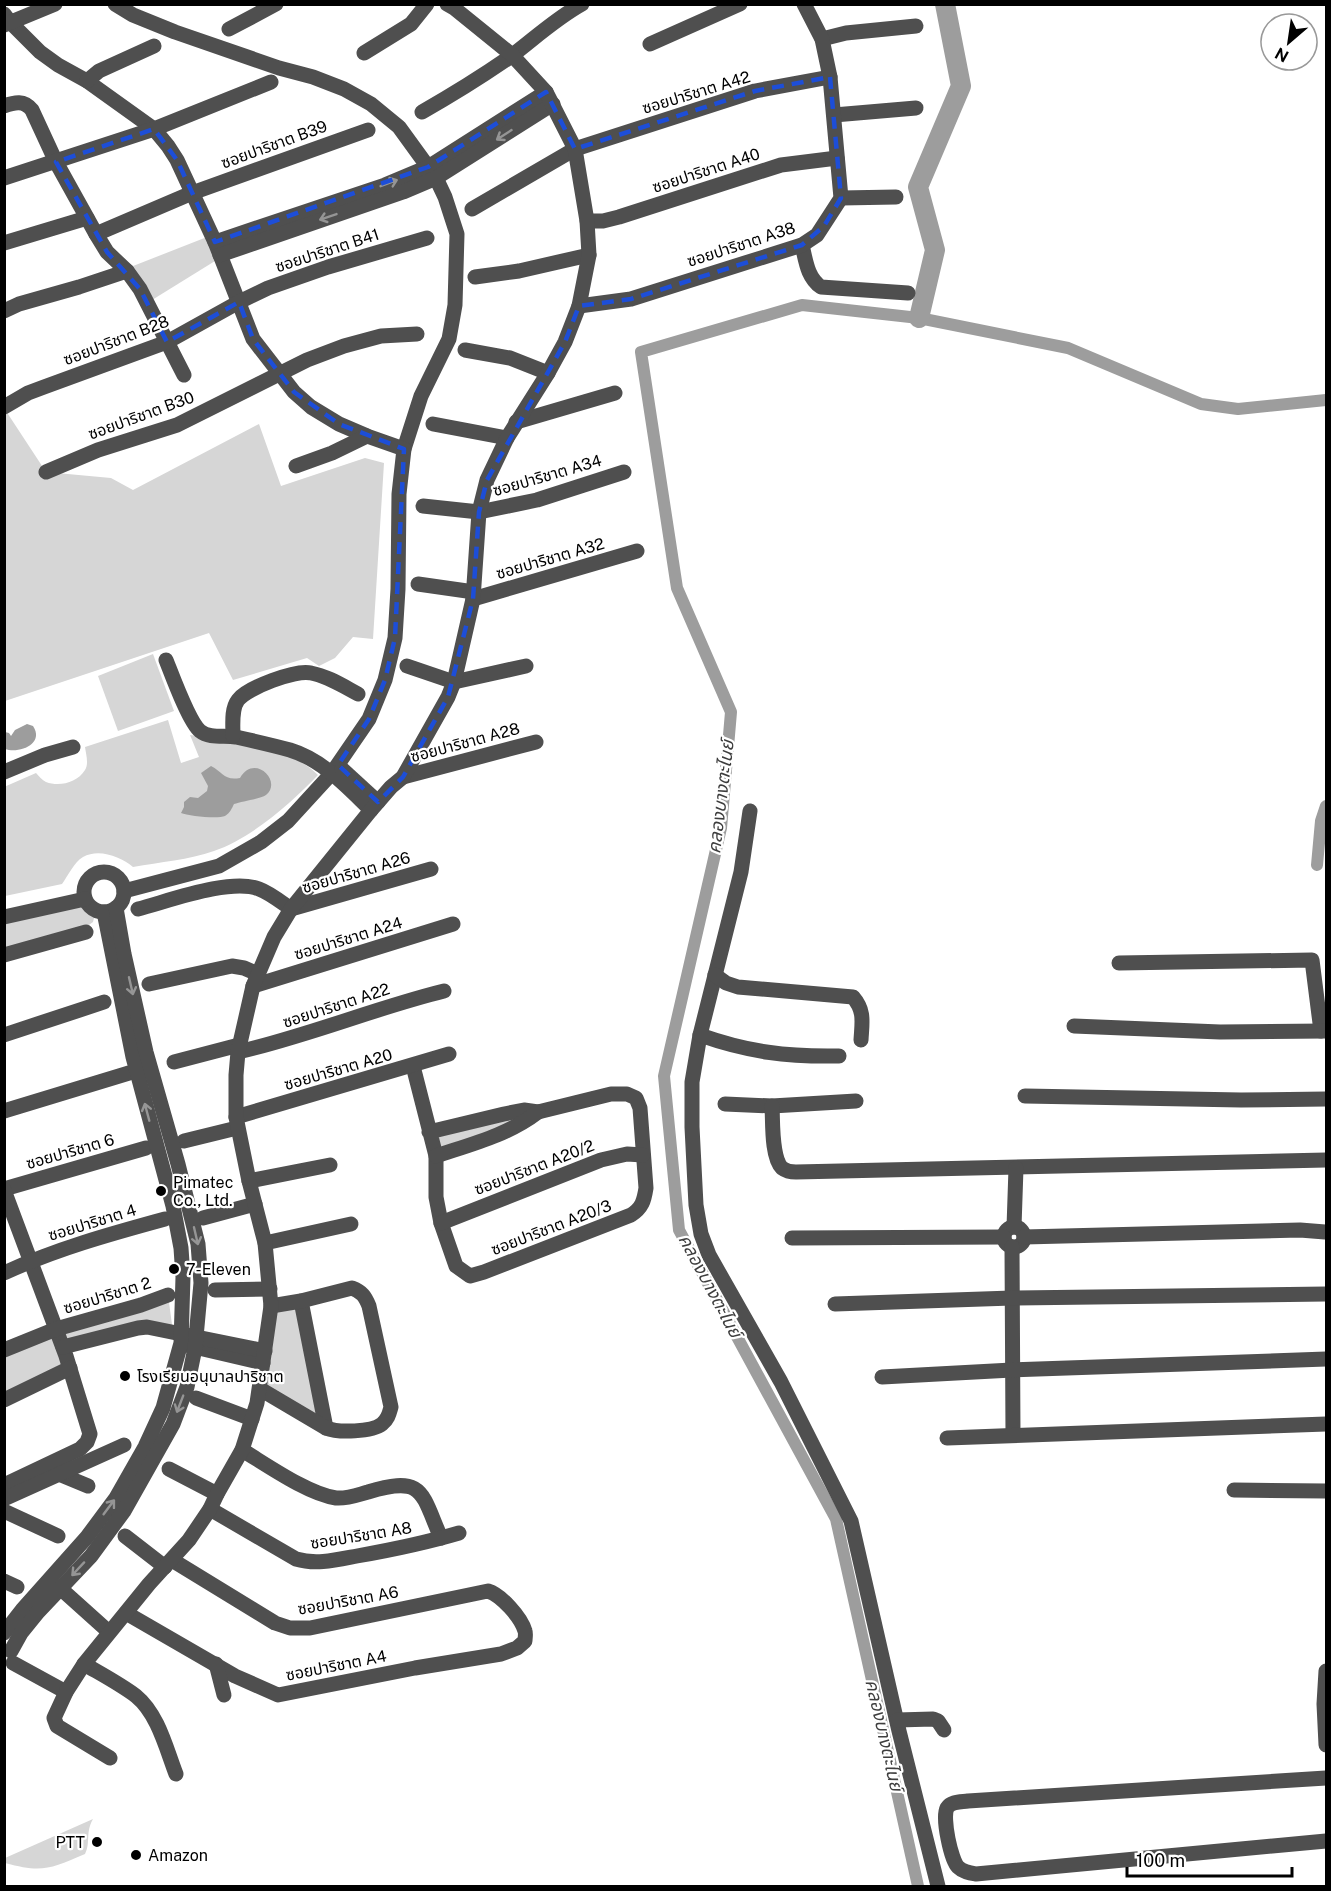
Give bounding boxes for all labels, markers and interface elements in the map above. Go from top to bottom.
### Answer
north arrow [1259,12,1319,72]
text: N [1272,43,1292,66]
street label: ซอยปาริชาต A42 [640,67,752,118]
street label: ซอยปาริชาต B39 [218,116,330,172]
one-way arrow [496,129,512,141]
street label: ซอยปาริชาต A40 [650,144,763,197]
one-way arrow [379,176,398,187]
one-way arrow [319,213,338,224]
street label: ซอยปาริชาต A38 [685,218,798,271]
street label: ซอยปาริชาต B41 [273,225,382,276]
street label: ซอยปาริชาต B28 [61,312,172,369]
street label: ซอยปาริชาต B30 [86,387,197,443]
street label: ซอยปาริชาต A34 [491,451,604,500]
street label: ซอยปาริชาต A32 [494,534,606,583]
street label: ซอยปาริชาต A28 [408,719,522,766]
water label: คลองบางตะไนย์ [703,736,738,855]
street label: ซอยปาริชาต A26 [300,848,413,897]
street label: ซอยปาริชาต A24 [292,913,404,964]
one-way arrow [126,976,137,996]
street label: ซอยปาริชาต A22 [280,979,392,1032]
street label: ซอยปาริชาต A20 [282,1045,395,1094]
one-way arrow [141,1103,152,1122]
street label: ซอยปาริชาต 6 [24,1130,116,1173]
street label: ซอยปาริชาต A20/2 [472,1136,597,1199]
place label: Pimatec Co., Ltd. [173,1173,233,1210]
marker: Pimatec Co., Ltd. [154,1184,168,1198]
street label: ซอยปาริชาต A20/3 [488,1196,614,1259]
street label: ซอยปาริชาต 4 [46,1200,138,1245]
one-way arrow [190,1226,202,1245]
water label: คลองบางตะไนย์ [674,1231,748,1344]
place label: 7-Eleven [186,1260,251,1279]
marker: 7-Eleven [167,1262,181,1276]
street label: ซอยปาริชาต 2 [61,1273,153,1318]
place label: โรงเรียนอนุบาลปาริชาต [137,1367,284,1386]
marker: โรงเรียนอนุบาลปาริชาต [118,1369,132,1383]
one-way arrow [174,1395,185,1413]
one-way arrow [102,1499,115,1515]
street label: ซอยปาริชาต A8 [309,1518,413,1553]
one-way arrow [71,1562,85,1577]
street label: ซอยปาริชาต A6 [296,1582,400,1619]
street label: ซอยปาริชาต A4 [284,1646,388,1685]
water label: คลองบางตะไนย์ [861,1677,908,1796]
place label: PTT [55,1833,86,1852]
marker: PTT [90,1835,104,1849]
scale bar [1127,1840,1292,1878]
place label: Amazon [148,1846,208,1865]
marker: Amazon [129,1848,143,1862]
text: 100 m [1136,1850,1185,1871]

